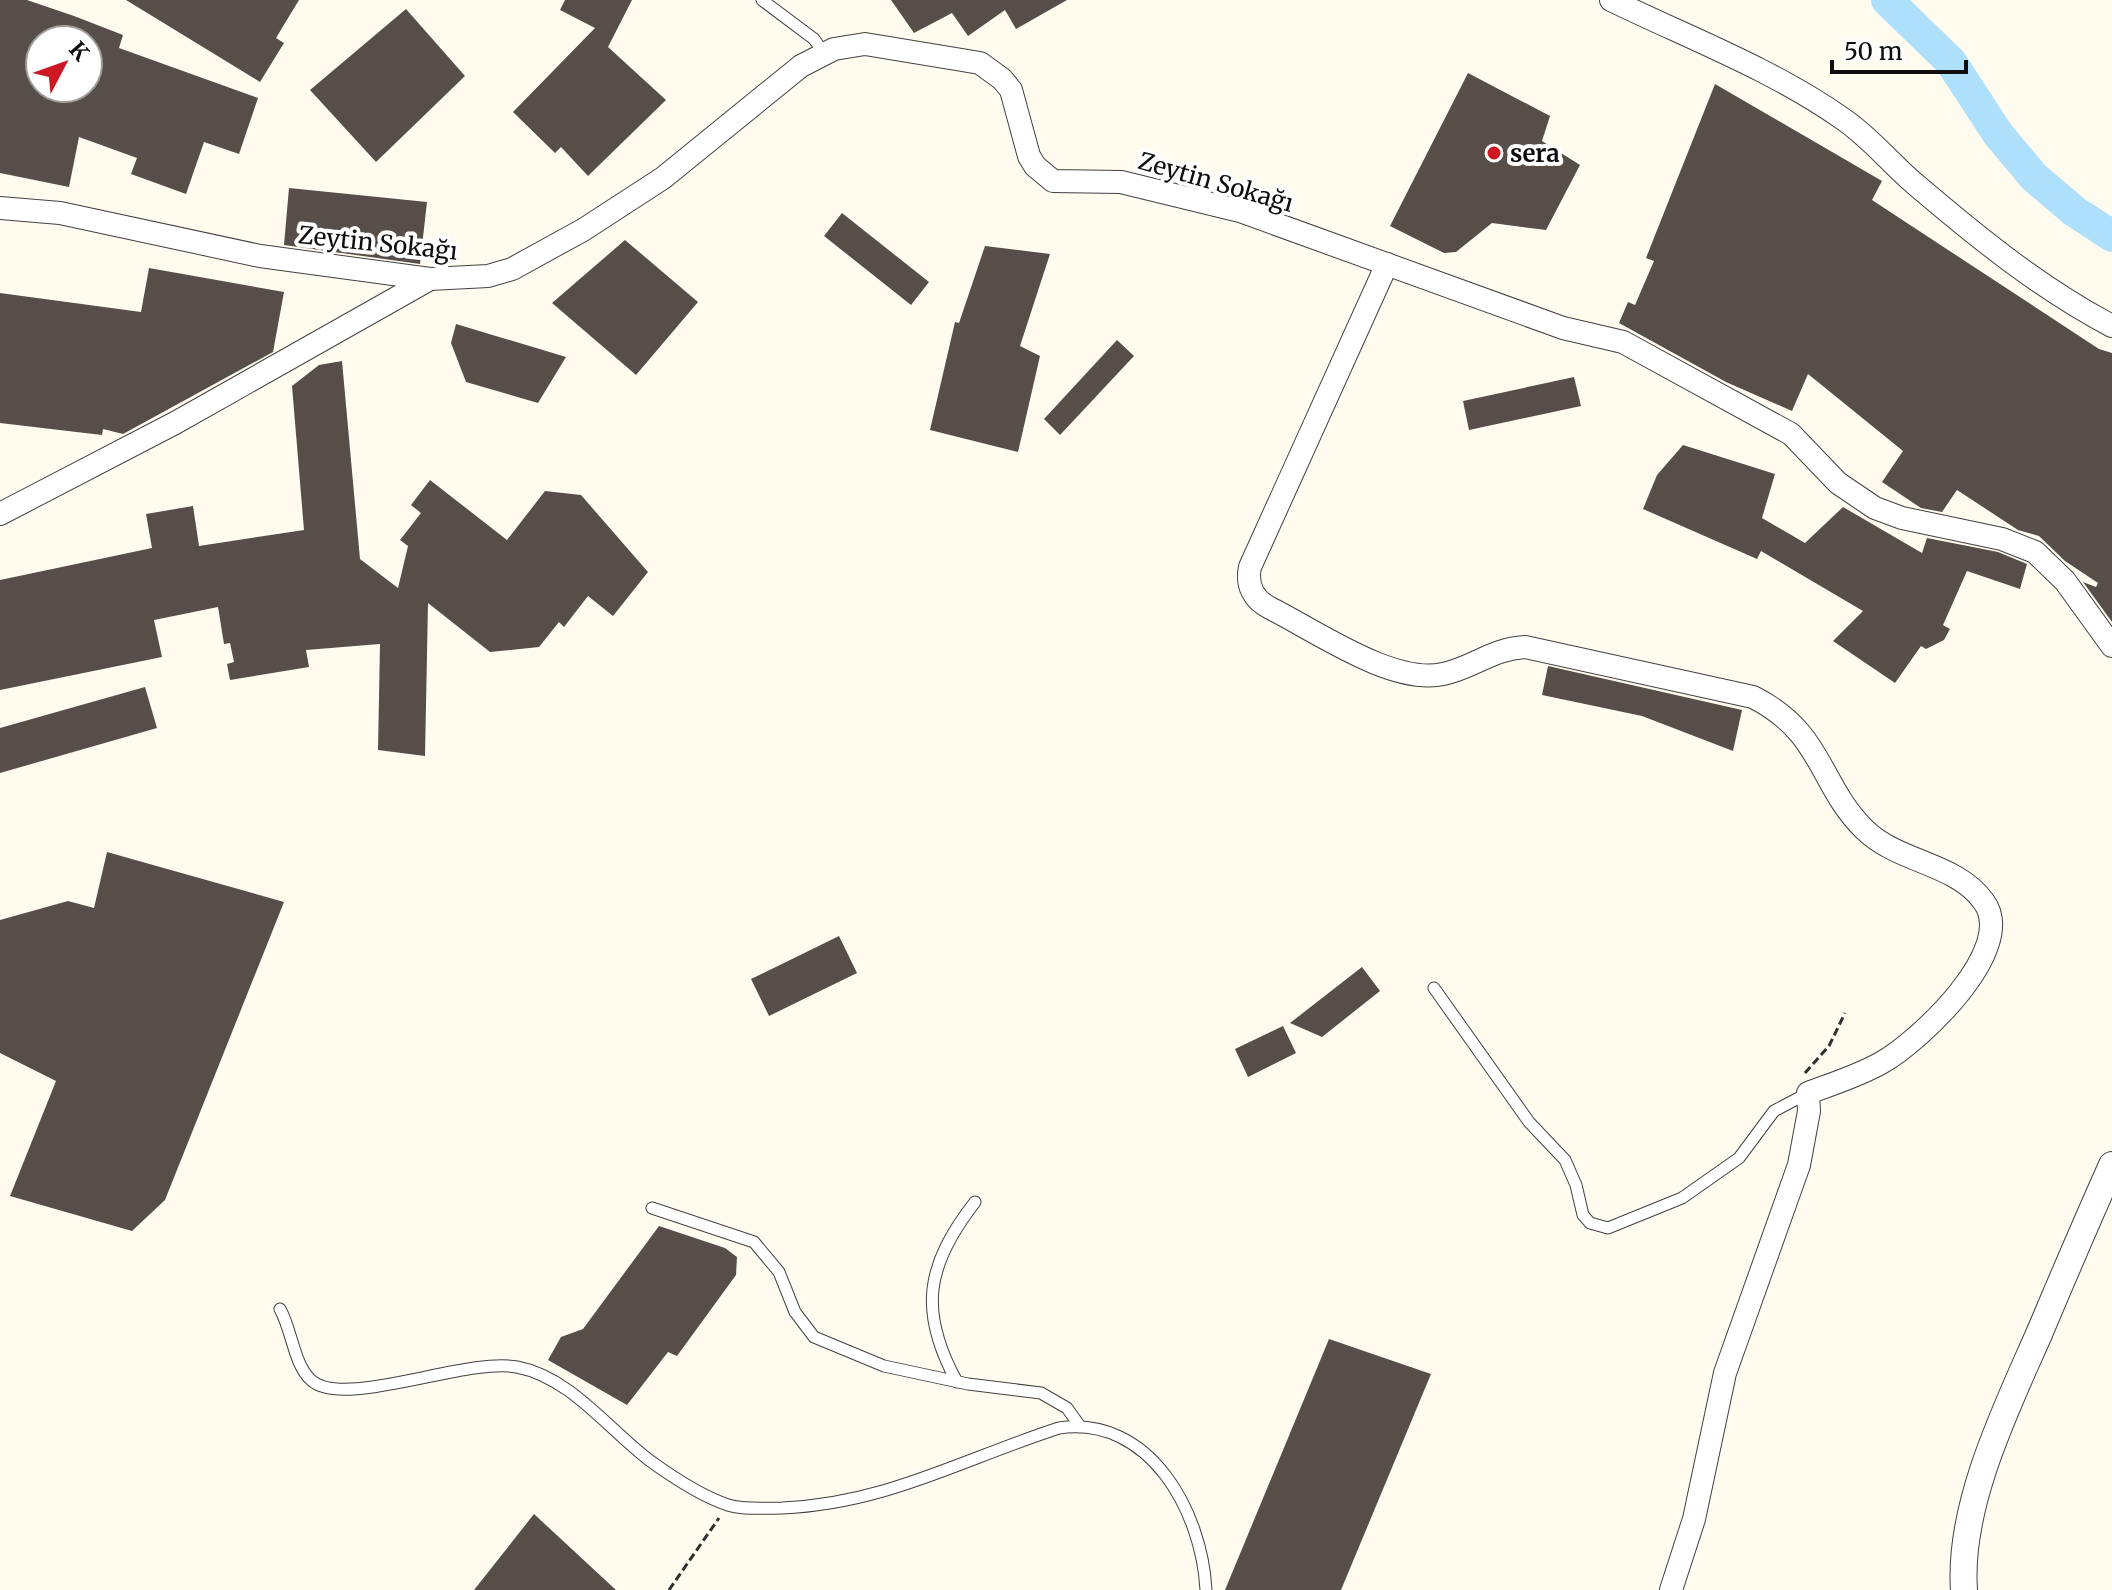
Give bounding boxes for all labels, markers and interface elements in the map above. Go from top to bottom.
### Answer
north arrow [24,24,104,104]
scale bar [1832,24,1966,74]
text: K [63,35,95,67]
text: 50 m [1844,36,1903,67]
place label: sera [1510,138,1560,169]
marker: sera [1485,144,1503,162]
street label: Zeytin Sokağı [1135,145,1297,219]
street label: Zeytin Sokağı [297,219,459,267]

